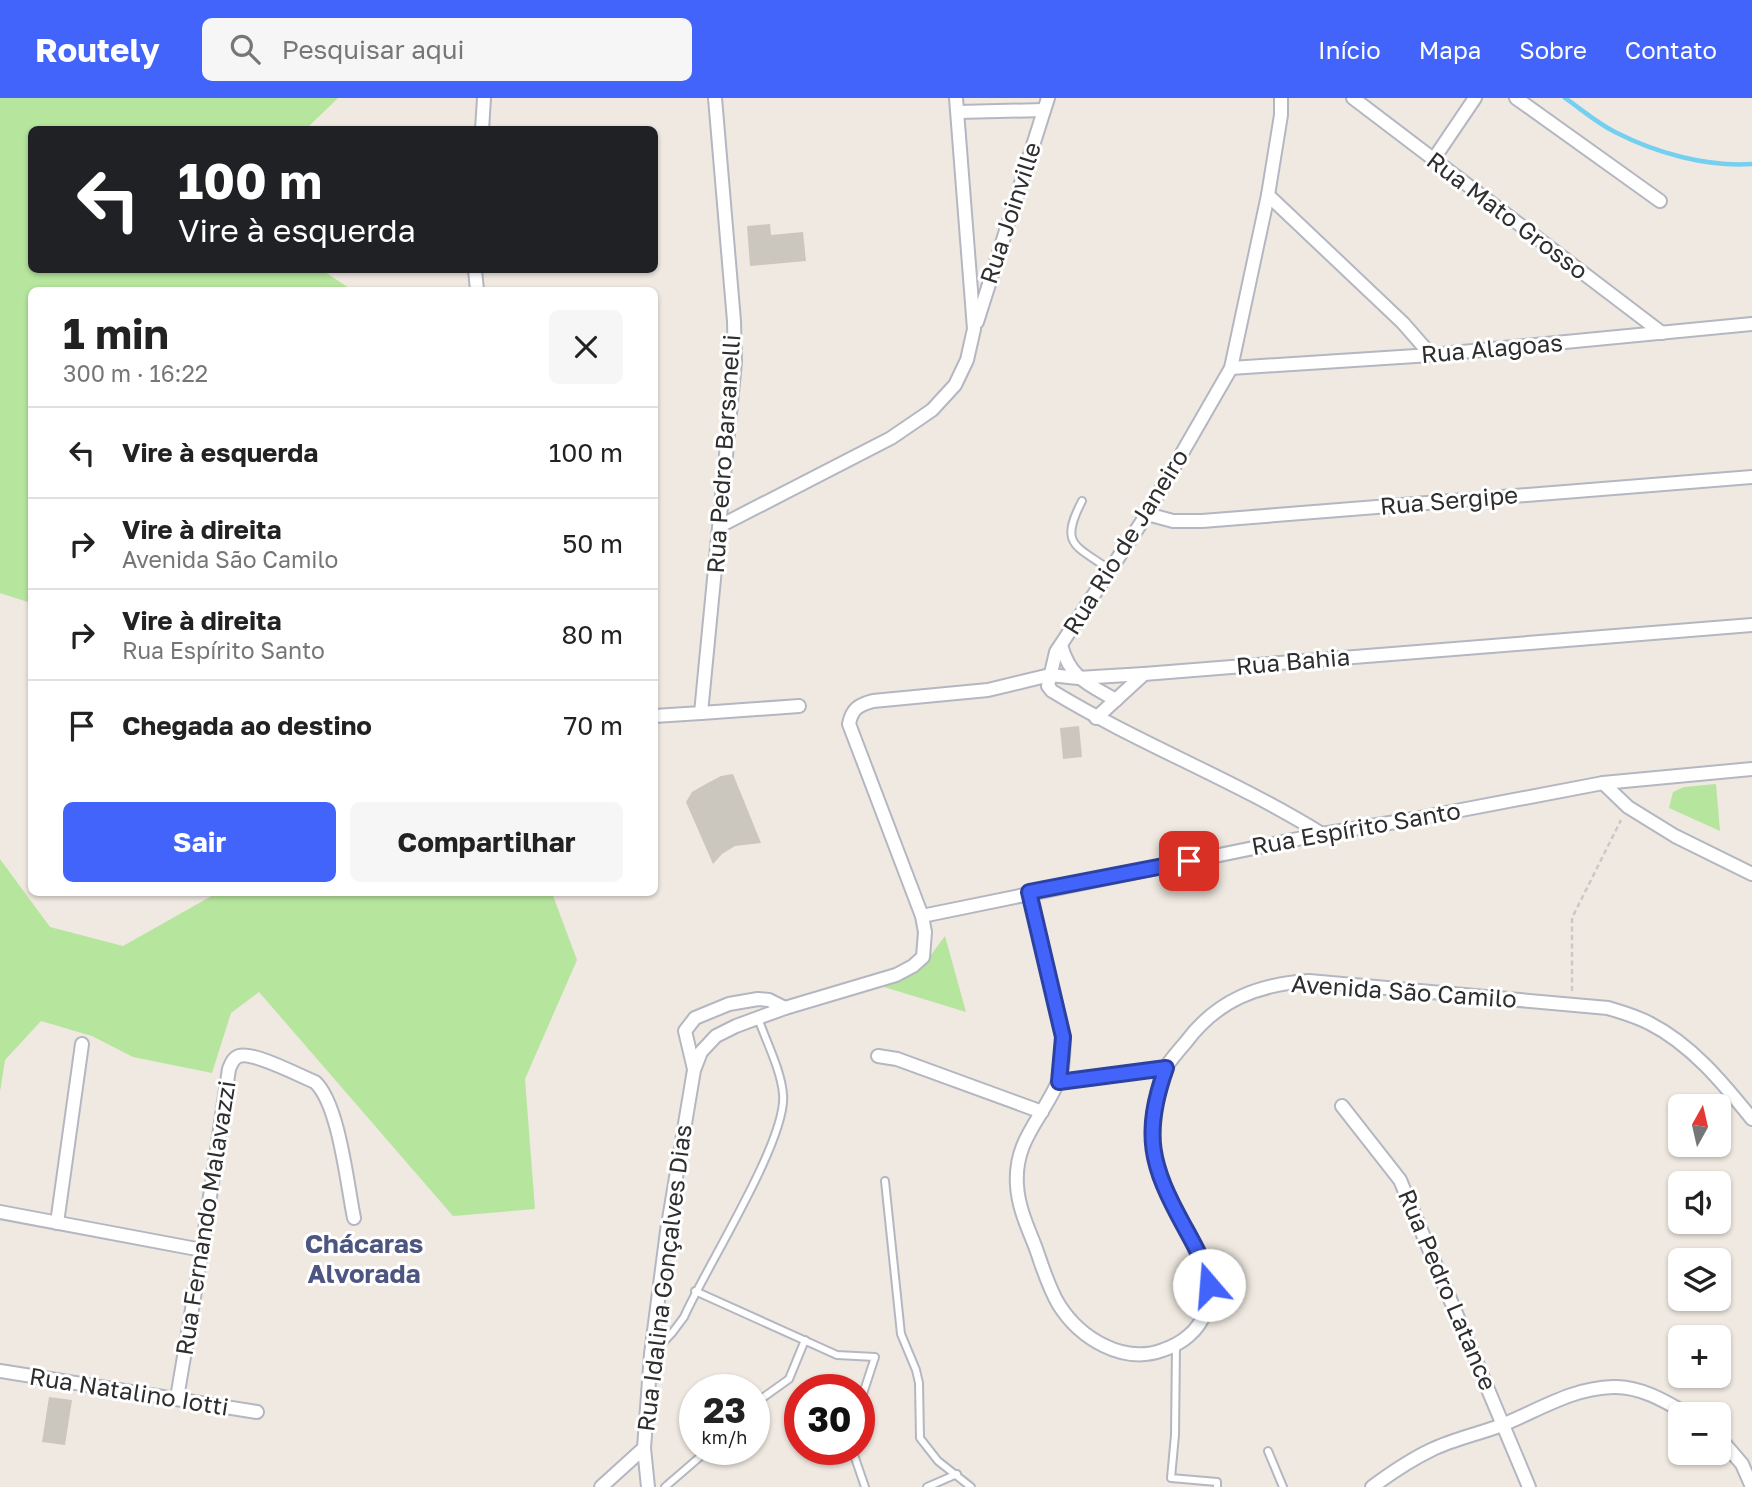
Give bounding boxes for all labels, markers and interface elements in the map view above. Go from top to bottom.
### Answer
search box [202,18,692,81]
text: Routely [35,30,160,69]
icon: search [226,30,264,68]
text: Pesquisar aqui [282,34,465,65]
text: Início [1318,35,1381,64]
text: Mapa [1419,35,1481,64]
text: Sobre [1519,35,1587,64]
text: Contato [1625,35,1717,64]
street label: Rua Joinville [973,138,1046,287]
street label: Rua Mato Grosso [1422,145,1594,285]
text: 100 m [178,151,322,210]
icon: left [63,154,154,245]
text: Vire à esquerda [178,211,416,249]
text: 1 min [63,308,169,358]
button: close [549,310,623,384]
street label: Rua Alagoas [1420,327,1564,368]
street label: Rua Pedro Barsanelli [700,333,745,574]
text: 300 m · 16:22 [63,359,208,387]
icon: left [63,434,101,472]
text: Vire à esquerda [122,437,318,468]
text: 100 m [549,437,623,468]
street label: Rua Rio de Janeiro [1056,443,1194,639]
street label: Rua Sergipe [1379,479,1519,520]
text: Vire à direita [122,514,282,545]
icon: right [63,525,101,563]
text: 50 m [562,528,623,559]
text: Avenida São Camilo [122,545,338,573]
text: Vire à direita [122,605,282,636]
icon: right [63,616,101,654]
text: 80 m [562,619,623,650]
text: Rua Espírito Santo [122,636,325,664]
street label: Rua Bahia [1235,641,1351,680]
icon: arrive [63,707,101,745]
text: Chegada ao destino [122,710,372,741]
text: 70 m [564,710,623,741]
street label: Rua Espírito Santo [1249,795,1463,860]
button: Sair [63,802,336,882]
button: Compartilhar [350,802,623,882]
pin [1159,831,1219,891]
icon: arrive [1170,842,1208,880]
street label: Avenida São Camilo [1290,968,1518,1013]
street label: Rua Fernando Malavazzi [168,1078,241,1357]
north arrow [1668,1094,1731,1157]
map controls [1668,1094,1731,1465]
street label: Rua Idalina Gonçalves Dias [630,1123,697,1433]
button: sound [1668,1171,1731,1234]
street label: Rua Pedro Latance [1393,1184,1504,1394]
district label: Chácaras Alvorada [305,1228,423,1289]
position arrow [1172,1248,1246,1322]
button: layers [1668,1248,1731,1311]
button: + [1668,1325,1731,1388]
street label: Rua Natalino Iotti [28,1360,231,1421]
speed limit sign: 30 [784,1374,875,1465]
text: 23 [703,1389,746,1431]
button: − [1668,1402,1731,1465]
text: km/h [702,1426,747,1448]

